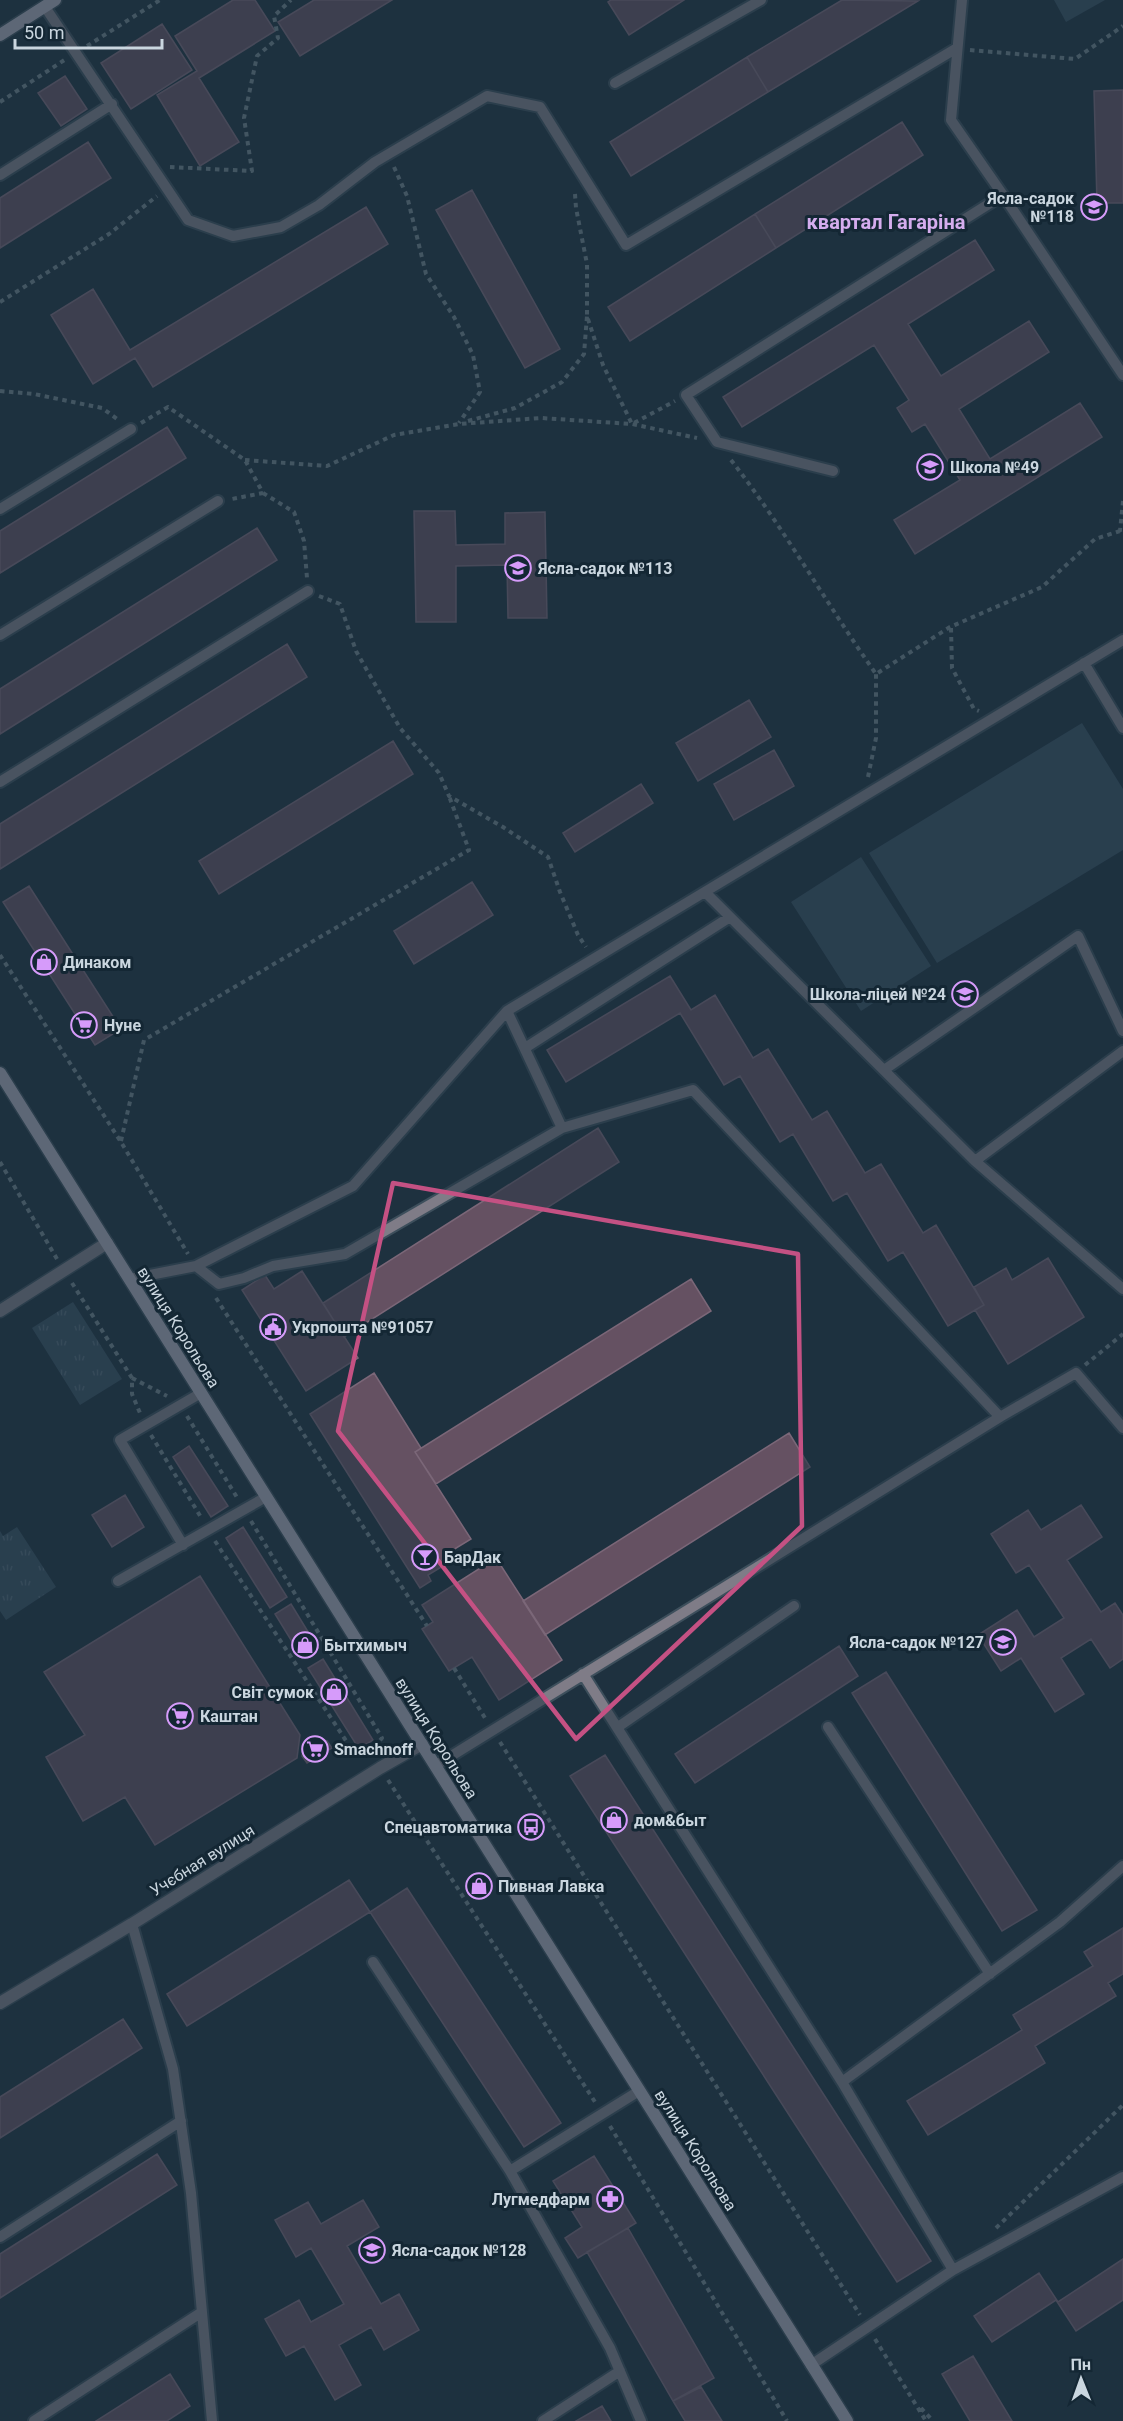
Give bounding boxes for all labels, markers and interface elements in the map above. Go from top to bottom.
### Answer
scale bar [15,12,162,50]
text: 50 m [24,22,64,43]
place label: Ясла-садок №118 [986,189,1075,226]
school or university icon: Ясла-садок №118 [1079,192,1109,222]
district label: квартал Гагаріна [807,210,966,234]
school or university icon: Школа №49 [915,452,945,482]
place label: Школа №49 [950,458,1039,477]
school or university icon: Ясла-садок №113 [503,553,533,583]
place label: Ясла-садок №113 [537,559,673,578]
shop icon: Динаком [29,947,59,977]
place label: Динаком [63,953,131,972]
school or university icon: Школа-ліцей №24 [950,979,980,1009]
place label: Школа-ліцей №24 [810,985,946,1004]
supermarket icon: Нуне [69,1010,99,1040]
place label: Нуне [104,1016,141,1035]
street label: вулиця Корольова [134,1263,224,1391]
public building icon: Укрпошта №91057 [258,1312,288,1342]
place label: Укрпошта №91057 [292,1318,433,1337]
bar icon: БарДак [410,1542,440,1572]
place label: БарДак [444,1548,502,1567]
school or university icon: Ясла-садок №127 [988,1627,1018,1657]
shop icon: Бытхимыч [290,1630,320,1660]
place label: Ясла-садок №127 [848,1633,984,1652]
place label: Бытхимыч [324,1636,407,1655]
street label: вулиця Корольова [392,1674,482,1802]
shop icon: Світ сумок [319,1677,349,1707]
place label: Світ сумок [232,1683,315,1702]
supermarket icon: Каштан [165,1701,195,1731]
place label: Каштан [200,1707,258,1726]
supermarket icon: Smachnoff [300,1734,330,1764]
place label: Smachnoff [334,1740,413,1759]
shop icon: дом&быт [599,1805,629,1835]
place label: дом&быт [634,1811,706,1830]
bus stop icon: Спецавтоматика [516,1812,546,1842]
place label: Спецавтоматика [384,1818,512,1837]
street label: Учєбная вулиця [146,1821,258,1900]
shop icon: Пивная Лавка [464,1871,494,1901]
place label: Пивная Лавка [498,1877,605,1896]
street label: вулиця Корольова [651,2086,741,2214]
pharmacy icon: Лугмедфарм [595,2184,625,2214]
place label: Лугмедфарм [492,2190,590,2209]
school or university icon: Ясла-садок №128 [357,2235,387,2265]
place label: Ясла-садок №128 [391,2241,527,2260]
north arrow [1051,2349,1111,2409]
text: Пн [1070,2355,1091,2374]

